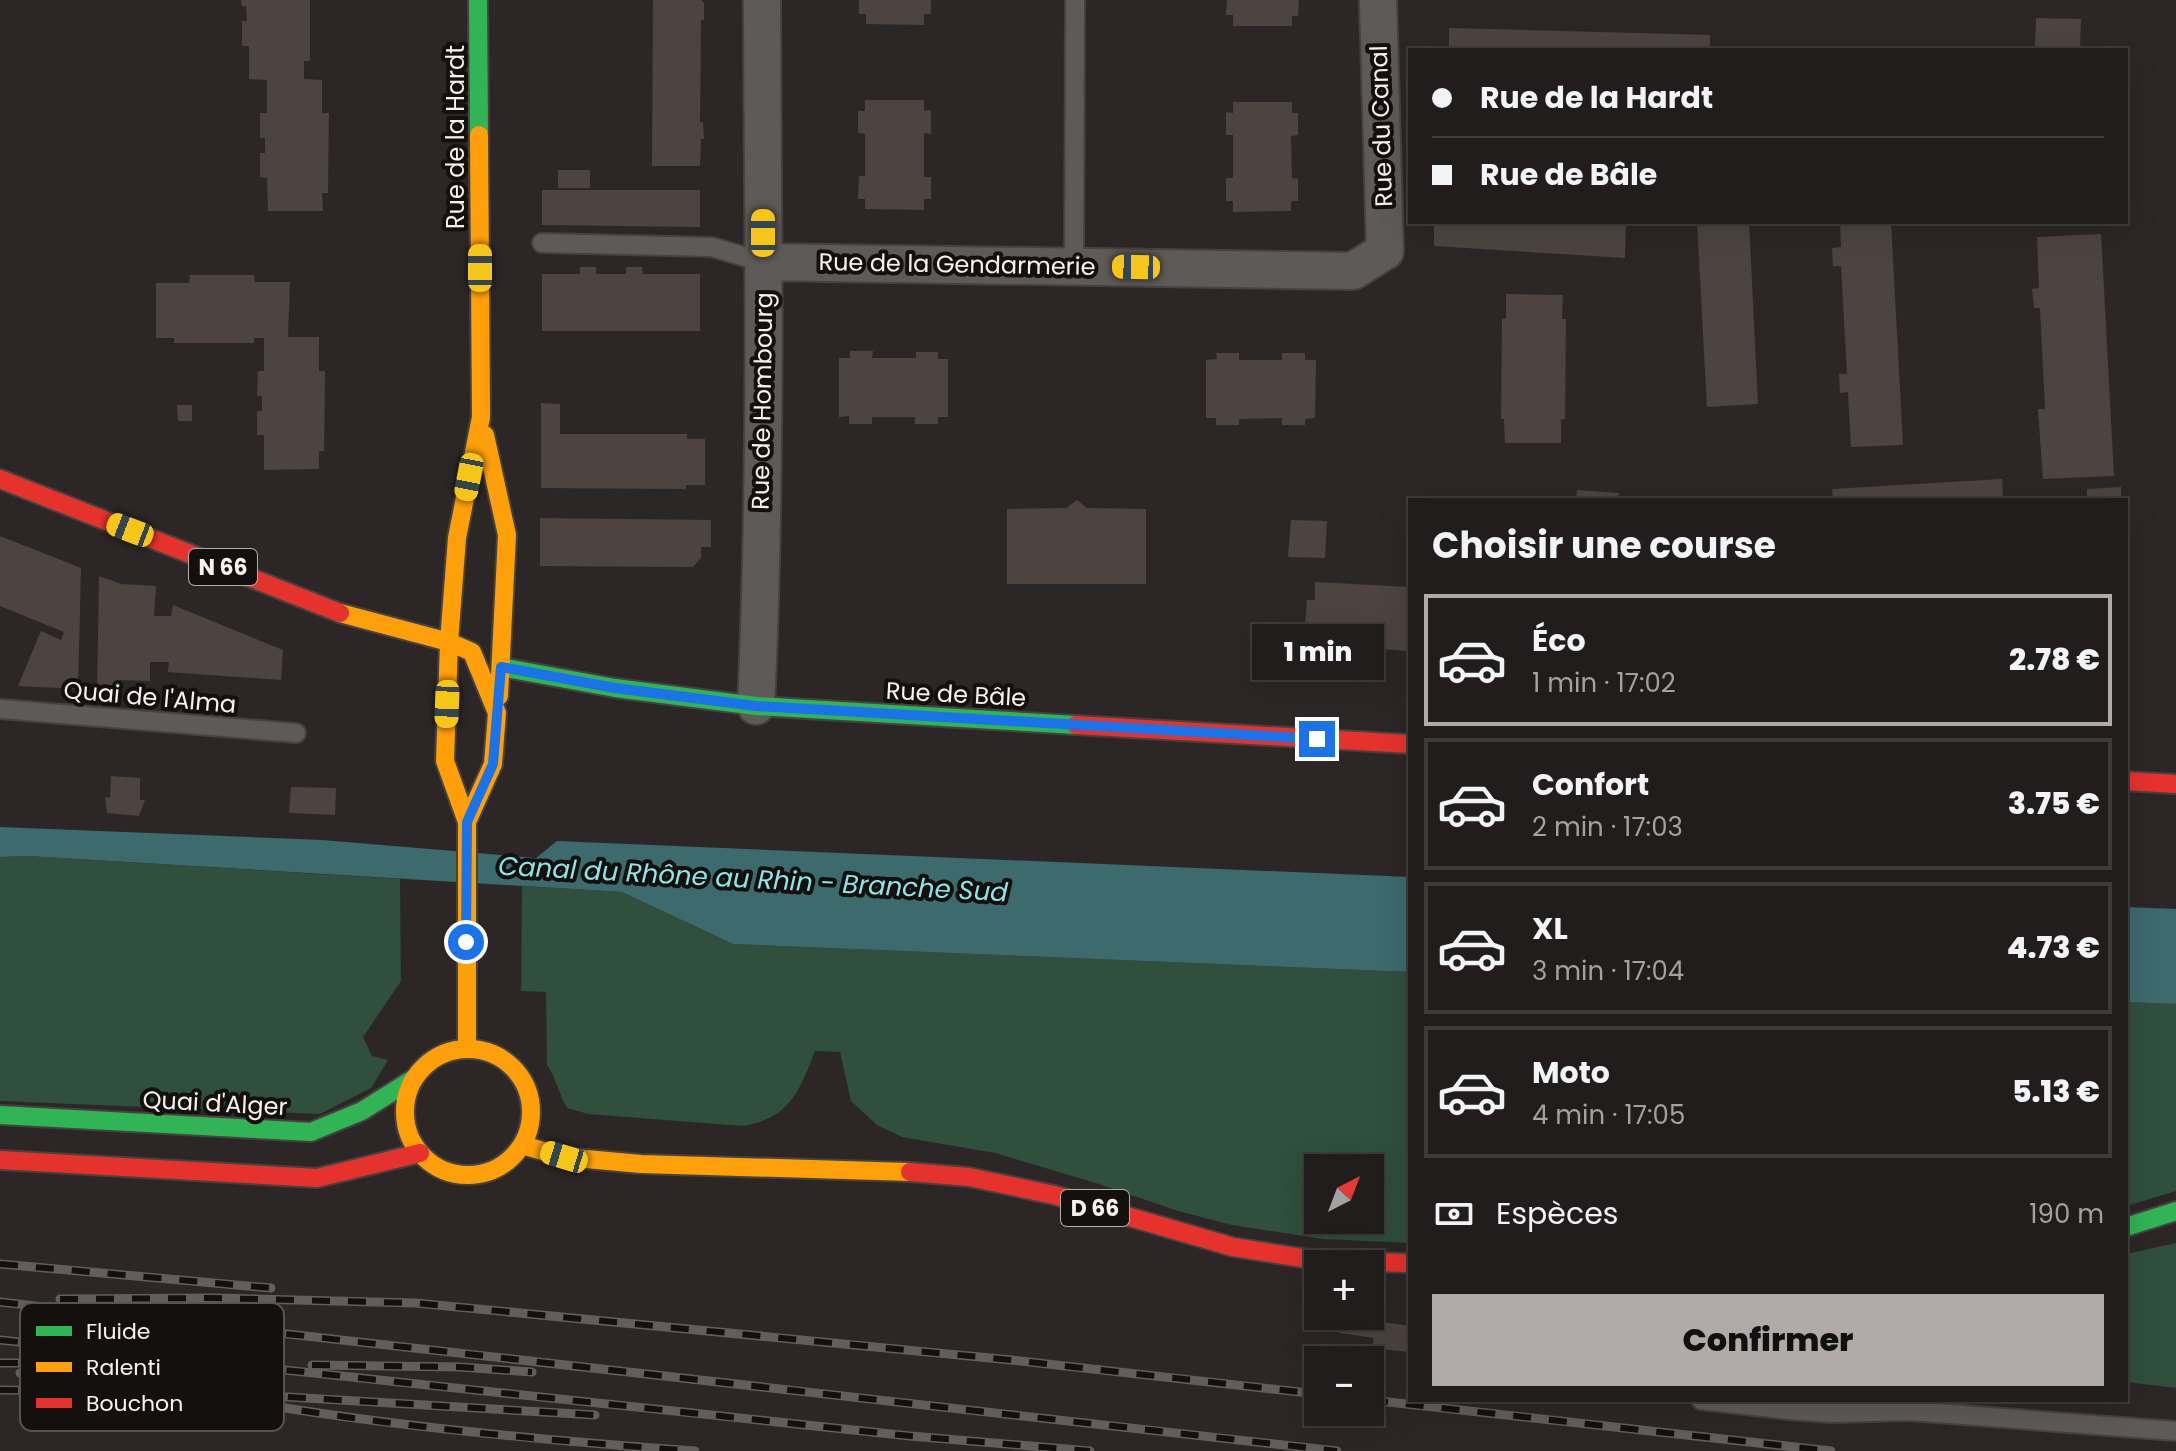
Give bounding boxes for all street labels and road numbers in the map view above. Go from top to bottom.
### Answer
street label: Rue de la Hardt [439,45,472,229]
street label: Rue du Canal [1362,45,1400,207]
street label: Rue de la Gendarmerie [818,245,1096,283]
street label: Rue de Hombourg [744,292,780,510]
road number: N 66 [189,549,257,585]
street label: Quai de l'Alma [62,673,238,721]
street label: Rue de Bâle [885,674,1027,714]
street label: Quai d'Alger [142,1083,288,1123]
road number: D 66 [1061,1190,1129,1226]

